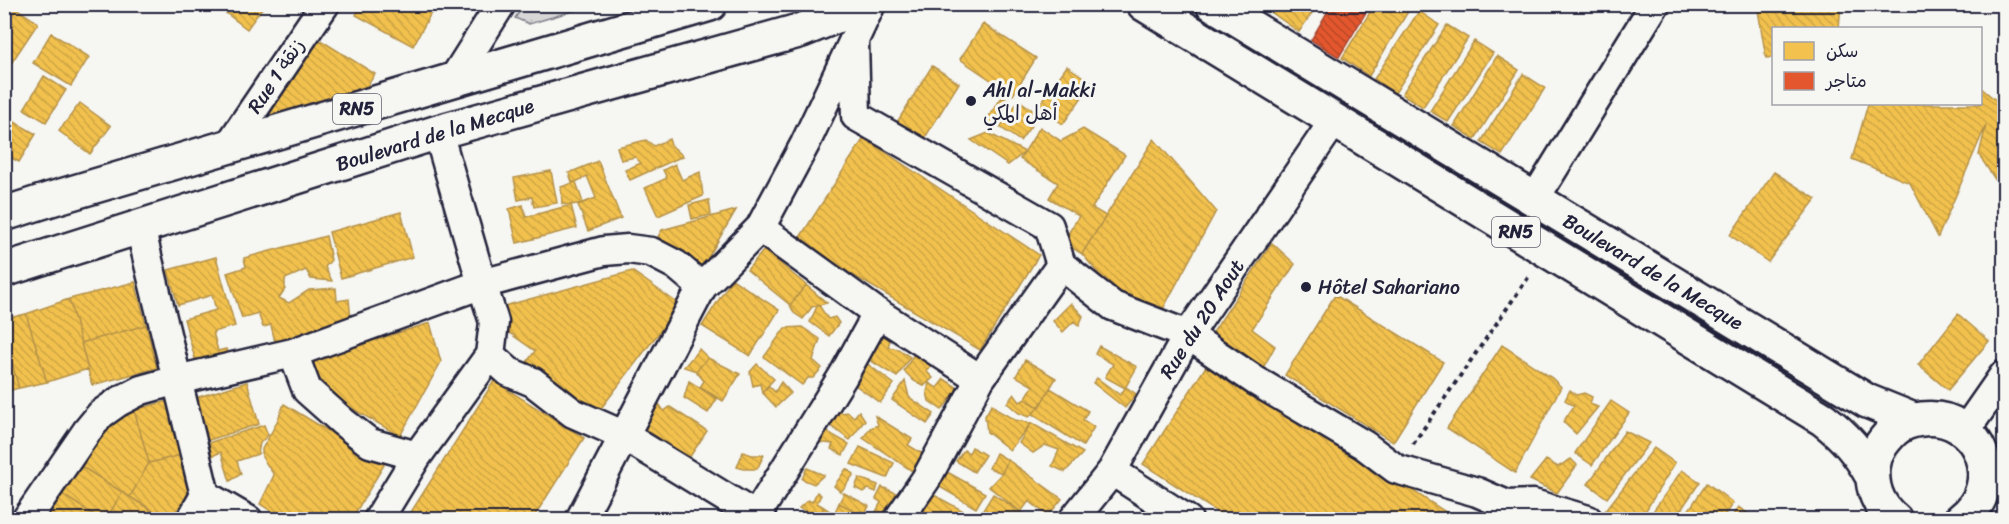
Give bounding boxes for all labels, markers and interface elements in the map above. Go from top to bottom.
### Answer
legend [1772,27,1982,105]
street label: Rue 1 زنقة [238,31,314,121]
text: سكن [1826,35,1858,67]
text: متاجر [1824,65,1867,97]
place label: Ahl al-Makki أهل المكي [982,73,1096,131]
street label: Boulevard de la Mecque [331,88,539,182]
road number: RN5 [333,94,381,124]
marker: Ahl al-Makki أهل المكي [964,94,978,108]
street label: Boulevard de la Mecque [1556,204,1751,340]
road number: RN5 [1492,217,1540,247]
street label: Rue du 20 Aout [1150,252,1254,386]
place label: Hôtel Sahariano [1318,270,1460,305]
marker: Hôtel Sahariano [1299,280,1313,294]

